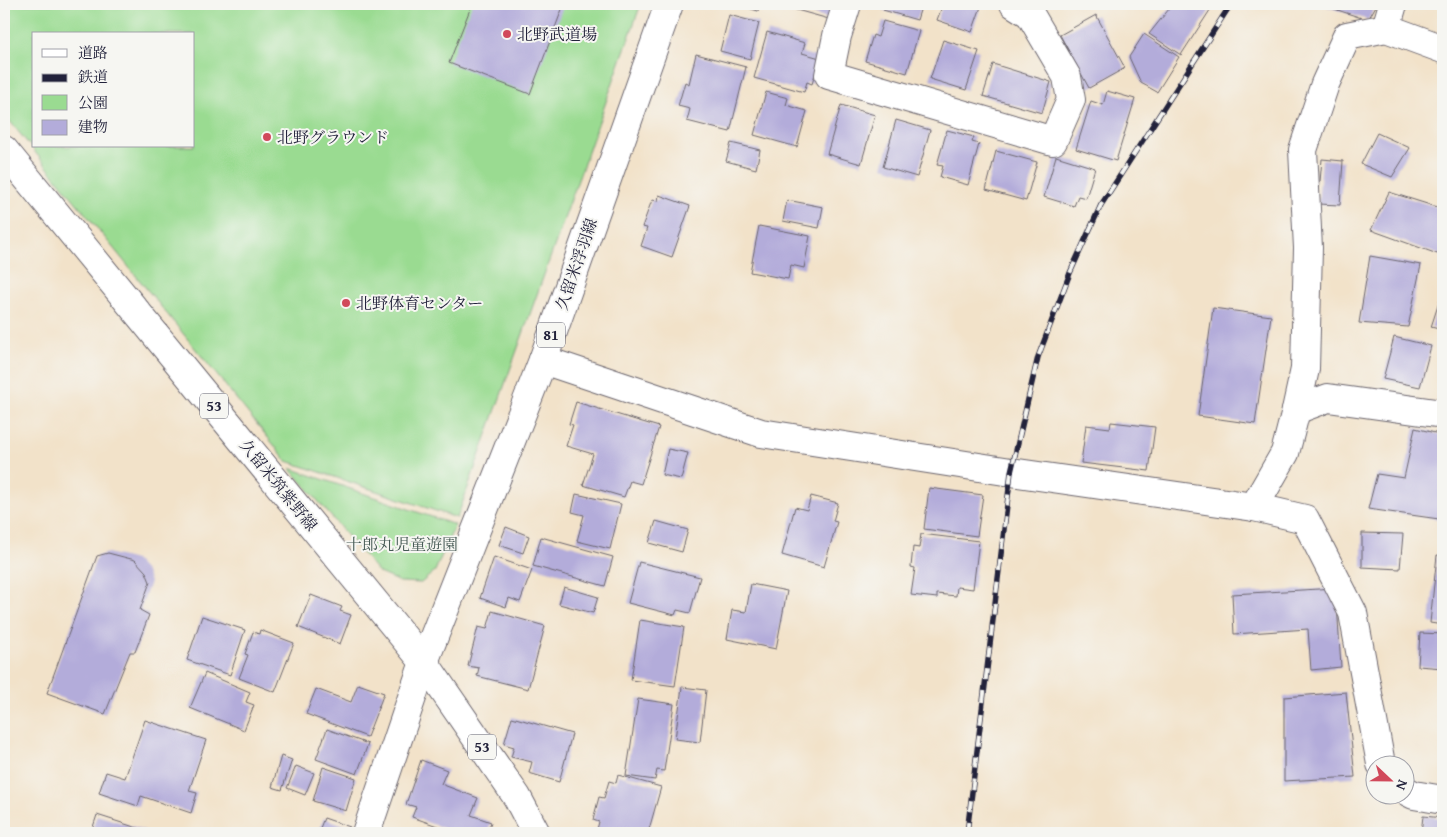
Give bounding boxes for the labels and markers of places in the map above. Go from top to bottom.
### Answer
place label: 北野武道場 [517,22,597,46]
marker: 北野武道場 [501,28,513,40]
place label: 北野グラウンド [277,125,389,149]
marker: 北野グラウンド [261,131,273,143]
place label: 北野体育センター [356,291,483,315]
marker: 北野体育センター [340,297,352,309]

